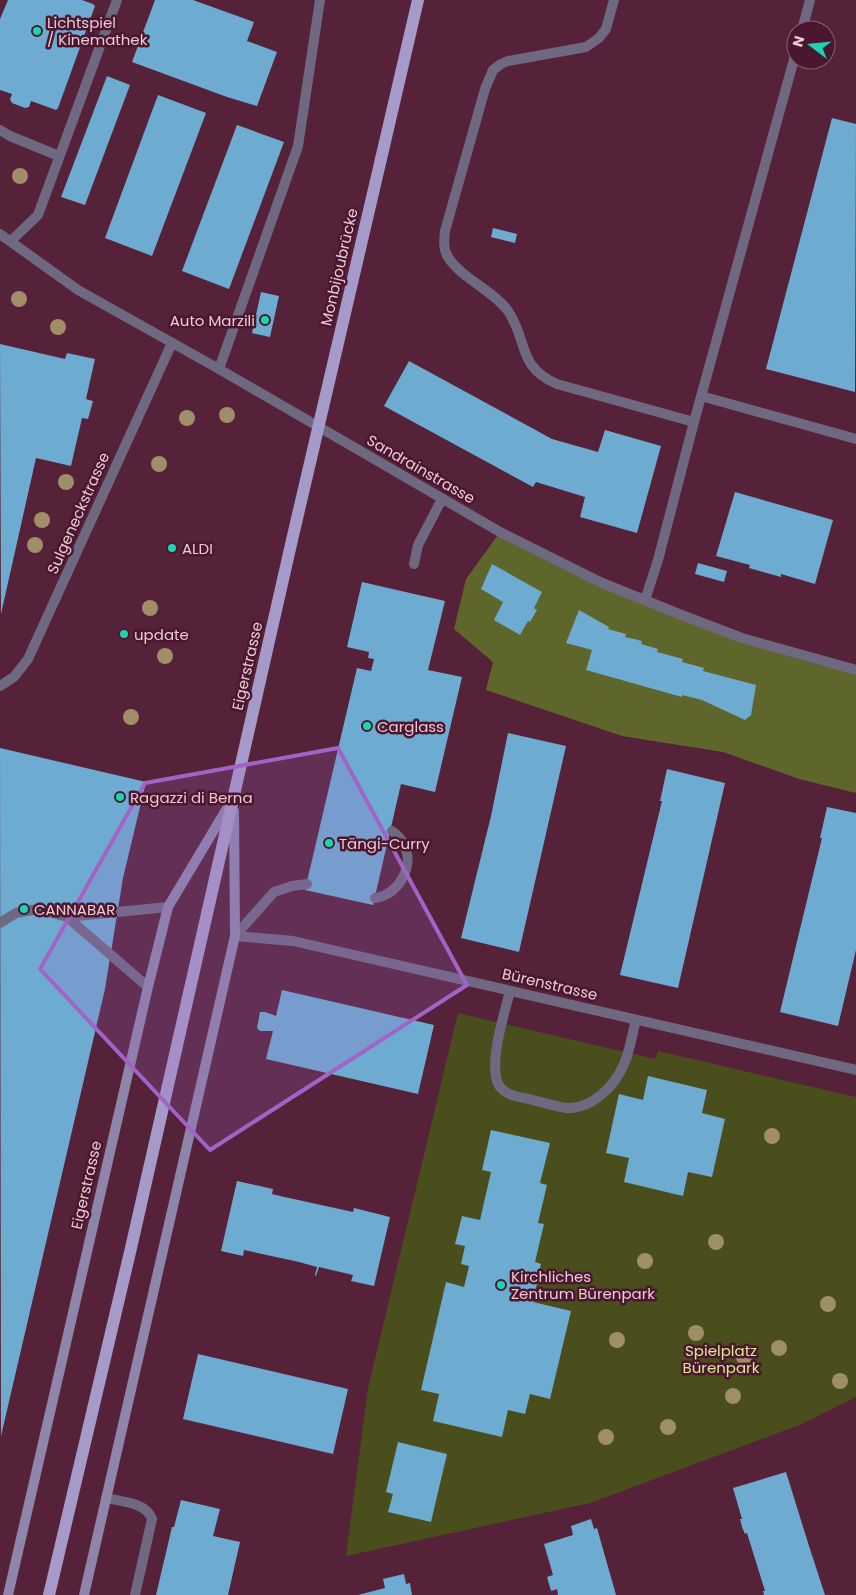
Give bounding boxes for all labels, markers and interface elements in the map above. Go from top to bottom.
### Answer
place label: Lichtspiel / Kinemathek [47,12,148,50]
north arrow [786,20,836,70]
marker: Lichtspiel / Kinemathek [31,25,43,37]
text: N [787,34,810,49]
street label: Monbijoubrücke [315,206,363,328]
place label: Auto Marzili [170,310,255,331]
marker: Auto Marzili [259,314,271,326]
street label: Sandrainstrasse [363,429,479,509]
street label: Sulgeneckstrasse [42,449,114,577]
place label: ALDI [182,538,213,559]
marker: ALDI [166,542,178,554]
street label: Eigerstrasse [227,620,267,712]
place label: update [134,624,189,645]
marker: update [118,628,130,640]
place label: Carglass [377,716,444,737]
marker: Carglass [361,720,373,732]
place label: Ragazzi di Berna [130,787,253,808]
marker: Ragazzi di Berna [114,791,126,803]
place label: Tängi-Curry [339,833,430,854]
marker: Tängi-Curry [323,837,335,849]
place label: CANNABAR [34,899,115,920]
marker: CANNABAR [18,903,30,915]
street label: Bürenstrasse [500,963,600,1005]
street label: Eigerstrasse [66,1139,106,1231]
place label: Kirchliches Zentrum Bürenpark [511,1266,655,1304]
marker: Kirchliches Zentrum Bürenpark [495,1279,507,1291]
park label: Spielplatz Bürenpark [683,1340,760,1378]

